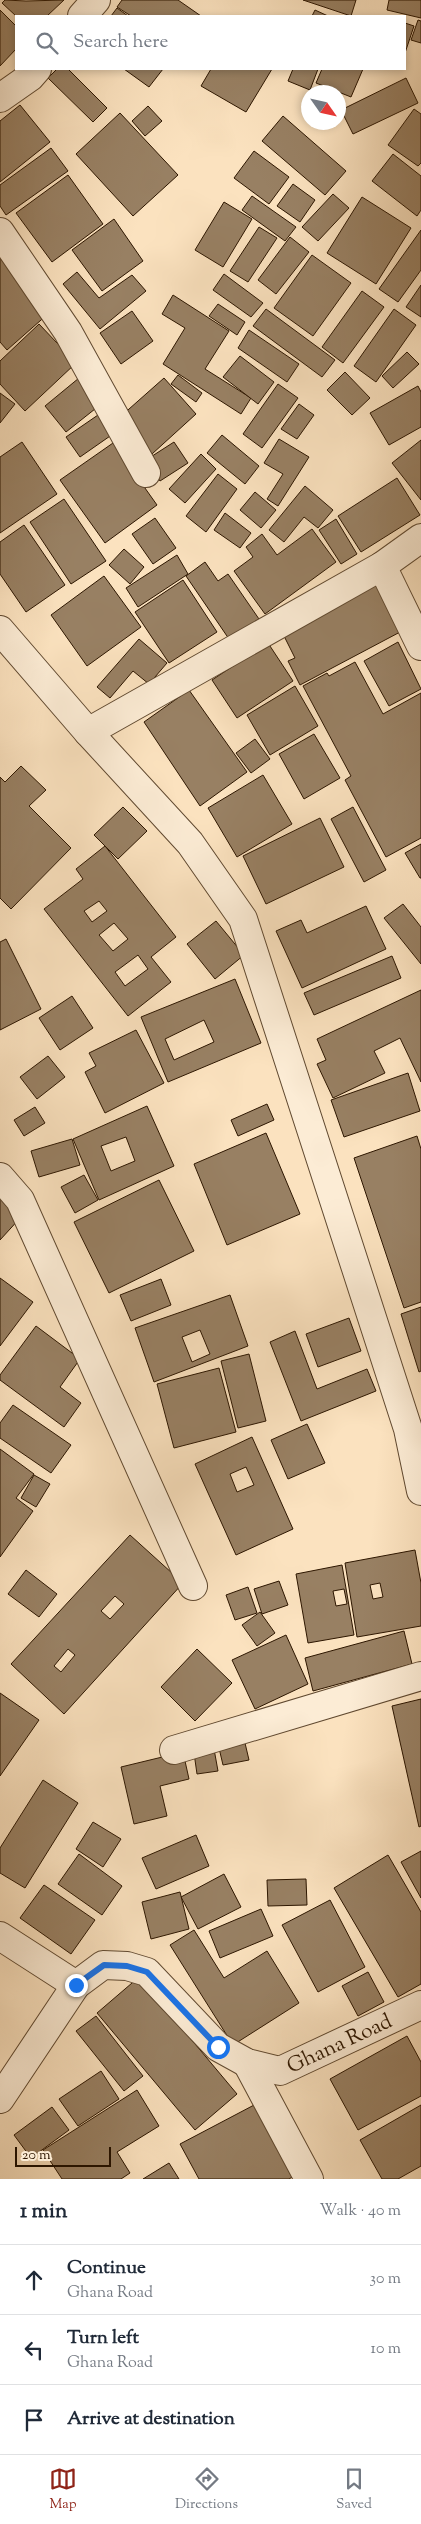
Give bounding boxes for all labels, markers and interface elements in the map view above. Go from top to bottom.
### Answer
search box [15,15,406,70]
icon: search [33,29,61,57]
text: Search here [73,29,168,56]
north arrow [301,85,346,130]
route end [65,1974,88,1997]
street label: Ghana Road [282,2007,397,2082]
route start [207,2036,230,2059]
scale bar [15,2144,111,2167]
text: 20 m [22,2146,51,2166]
text: 1 min [20,2197,67,2227]
text: Walk · 40 m [320,2200,401,2223]
text: Continue [67,2255,146,2282]
icon: ahead [20,2266,48,2294]
text: 30 m [370,2268,401,2291]
text: Ghana Road [67,2282,153,2305]
text: Turn left [67,2325,139,2352]
icon: left [20,2336,48,2364]
text: 10 m [371,2338,401,2361]
text: Ghana Road [67,2352,153,2375]
icon: arrive [20,2406,48,2434]
text: Arrive at destination [67,2406,235,2433]
tab: Map [49,2465,77,2515]
tab: Directions [175,2465,238,2515]
tab: Saved [336,2465,372,2515]

